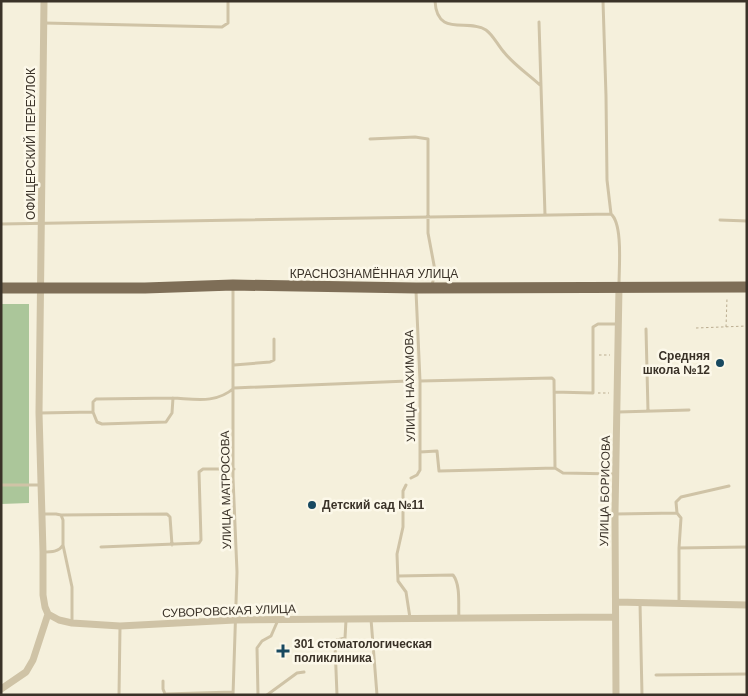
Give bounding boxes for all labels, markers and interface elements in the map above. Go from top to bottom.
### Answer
street label: ОФИЦЕРСКИЙ ПЕРЕУЛОК [23,68,38,220]
street label: КРАСНОЗНАМЁННАЯ УЛИЦА [290,267,458,281]
street label: УЛИЦА НАХИМОВА [402,330,418,442]
place label: Средняя школа №12 [643,349,710,377]
marker: Средняя школа №12 [714,357,726,369]
street label: УЛИЦА МАТРОСОВА [218,431,234,549]
street label: УЛИЦА БОРИСОВА [597,435,613,547]
place label: Детский сад №11 [322,498,425,512]
marker: Детский сад №11 [306,499,318,511]
street label: СУВОРОВСКАЯ УЛИЦА [162,602,296,620]
place label: 301 стоматологическая поликлиника [294,637,432,665]
marker: 301 стоматологическая поликлиника [276,644,290,658]

